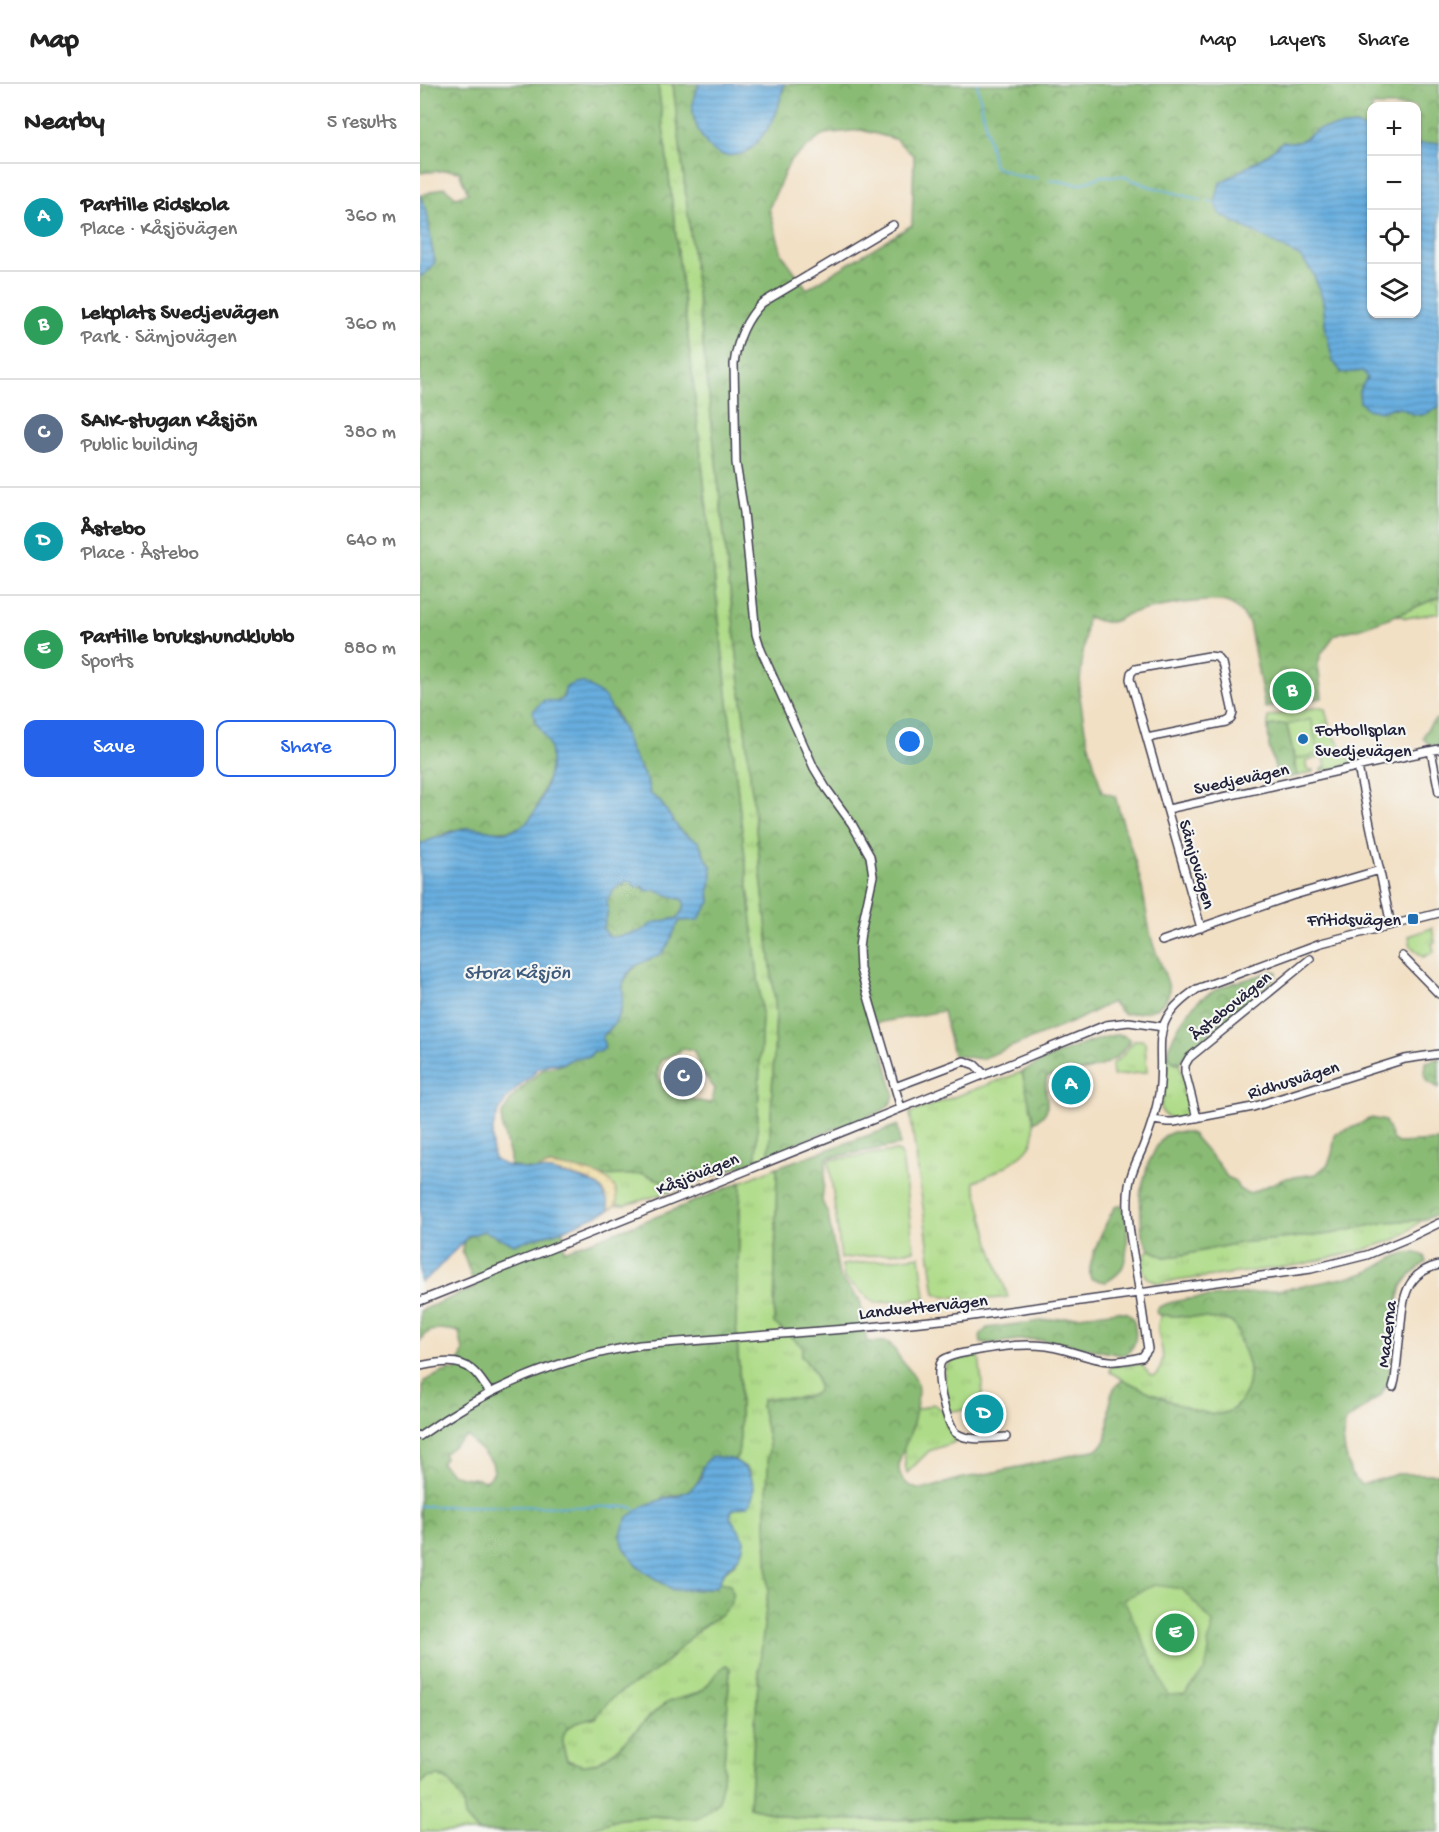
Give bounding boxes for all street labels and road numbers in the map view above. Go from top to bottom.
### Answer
street label: Svedjevägen [1192,760,1291,801]
street label: Sämjovägen [1173,818,1218,912]
street label: Åstebovägen [1185,966,1277,1046]
street label: Ridhusvägen [1245,1057,1342,1105]
street label: Kåsjövägen [654,1149,743,1201]
street label: Landvettervägen [858,1291,989,1326]
street label: Maderna [1374,1299,1403,1369]

